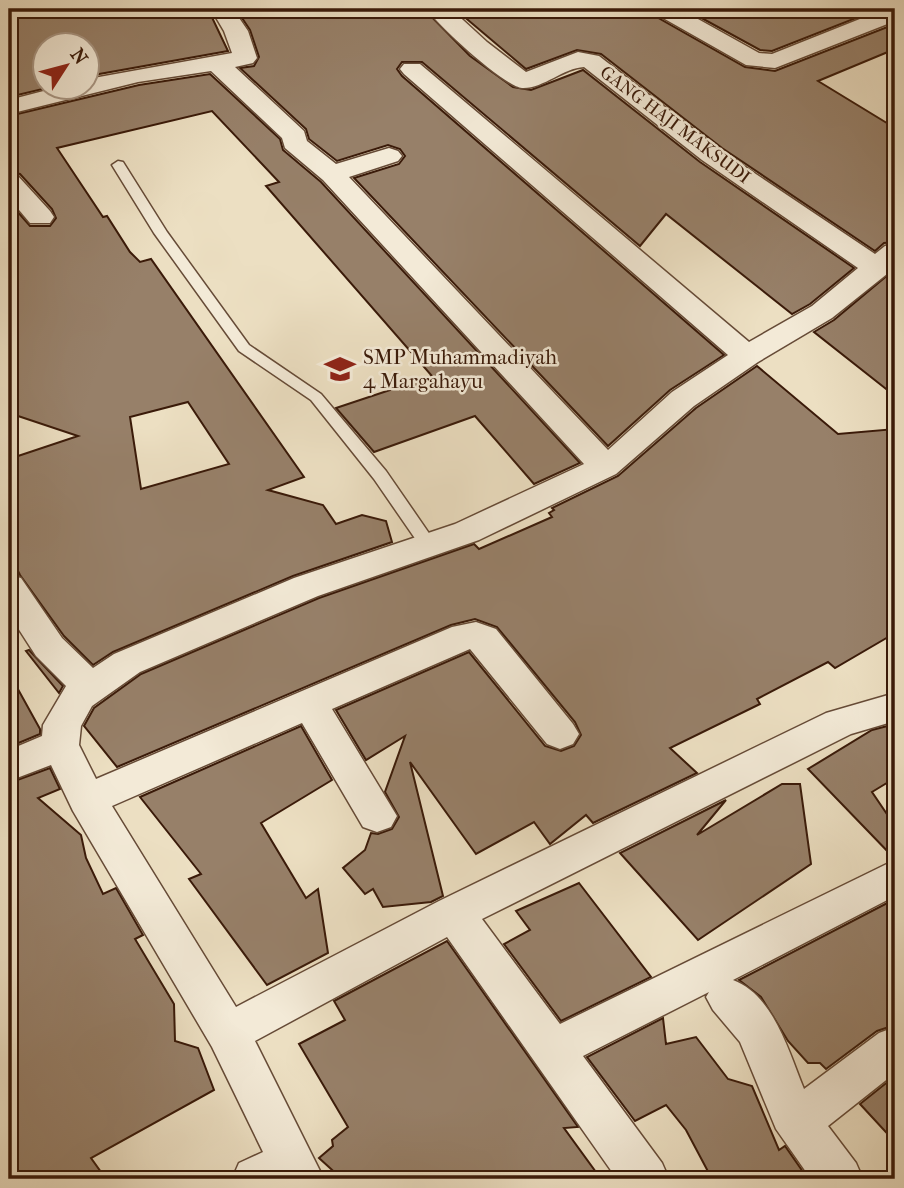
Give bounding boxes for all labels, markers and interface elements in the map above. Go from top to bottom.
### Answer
north arrow [32,32,102,102]
text: N [66,44,92,69]
street label: GANG HAJI MAKSUDI [596,62,754,188]
place label: SMP Muhammadiyah 4 Margahayu [363,345,557,393]
school or university icon: SMP Muhammadiyah 4 Margahayu [323,352,357,386]

